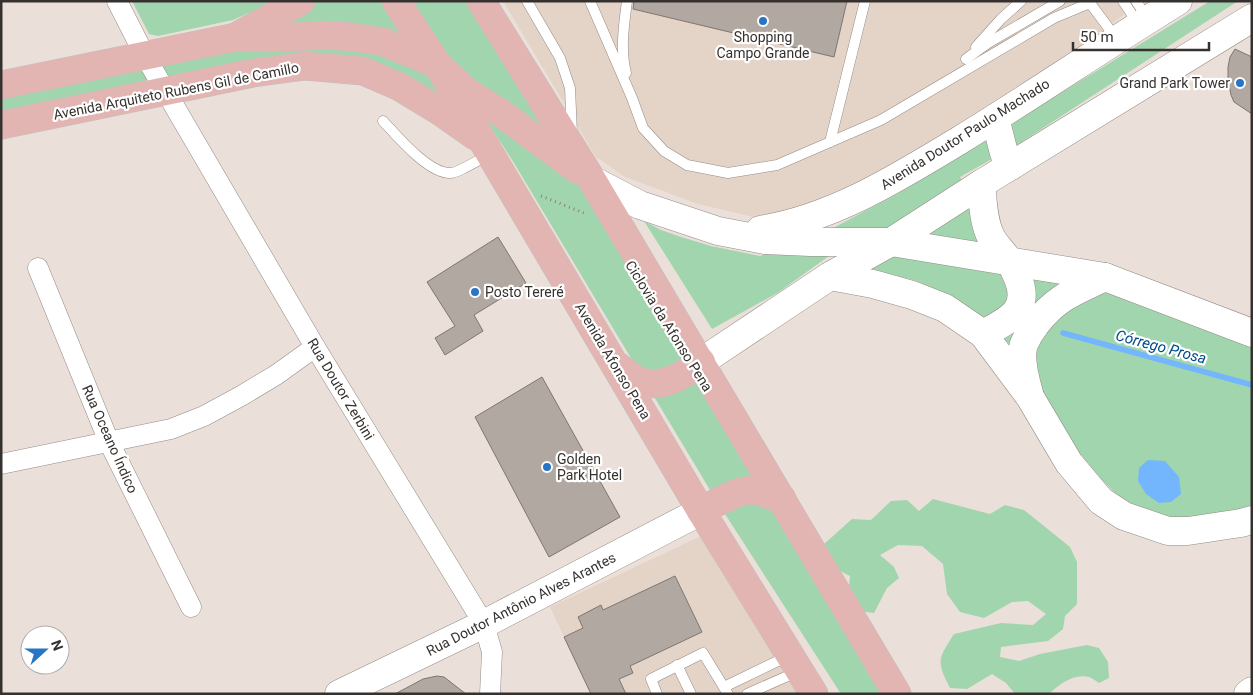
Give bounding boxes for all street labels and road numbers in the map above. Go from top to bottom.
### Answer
street label: Avenida Arquiteto Rubens Gil de Camillo [52,59,300,123]
street label: Avenida Doutor Paulo Machado [878,75,1052,193]
street label: Ciclovia da Afonso Pena [622,258,716,394]
street label: Avenida Afonso Pena [572,300,654,422]
street label: Rua Doutor Zerbini [304,335,378,443]
street label: Rua Oceano Índico [79,382,142,496]
street label: Rua Doutor Antônio Alves Arantes [424,549,618,659]

